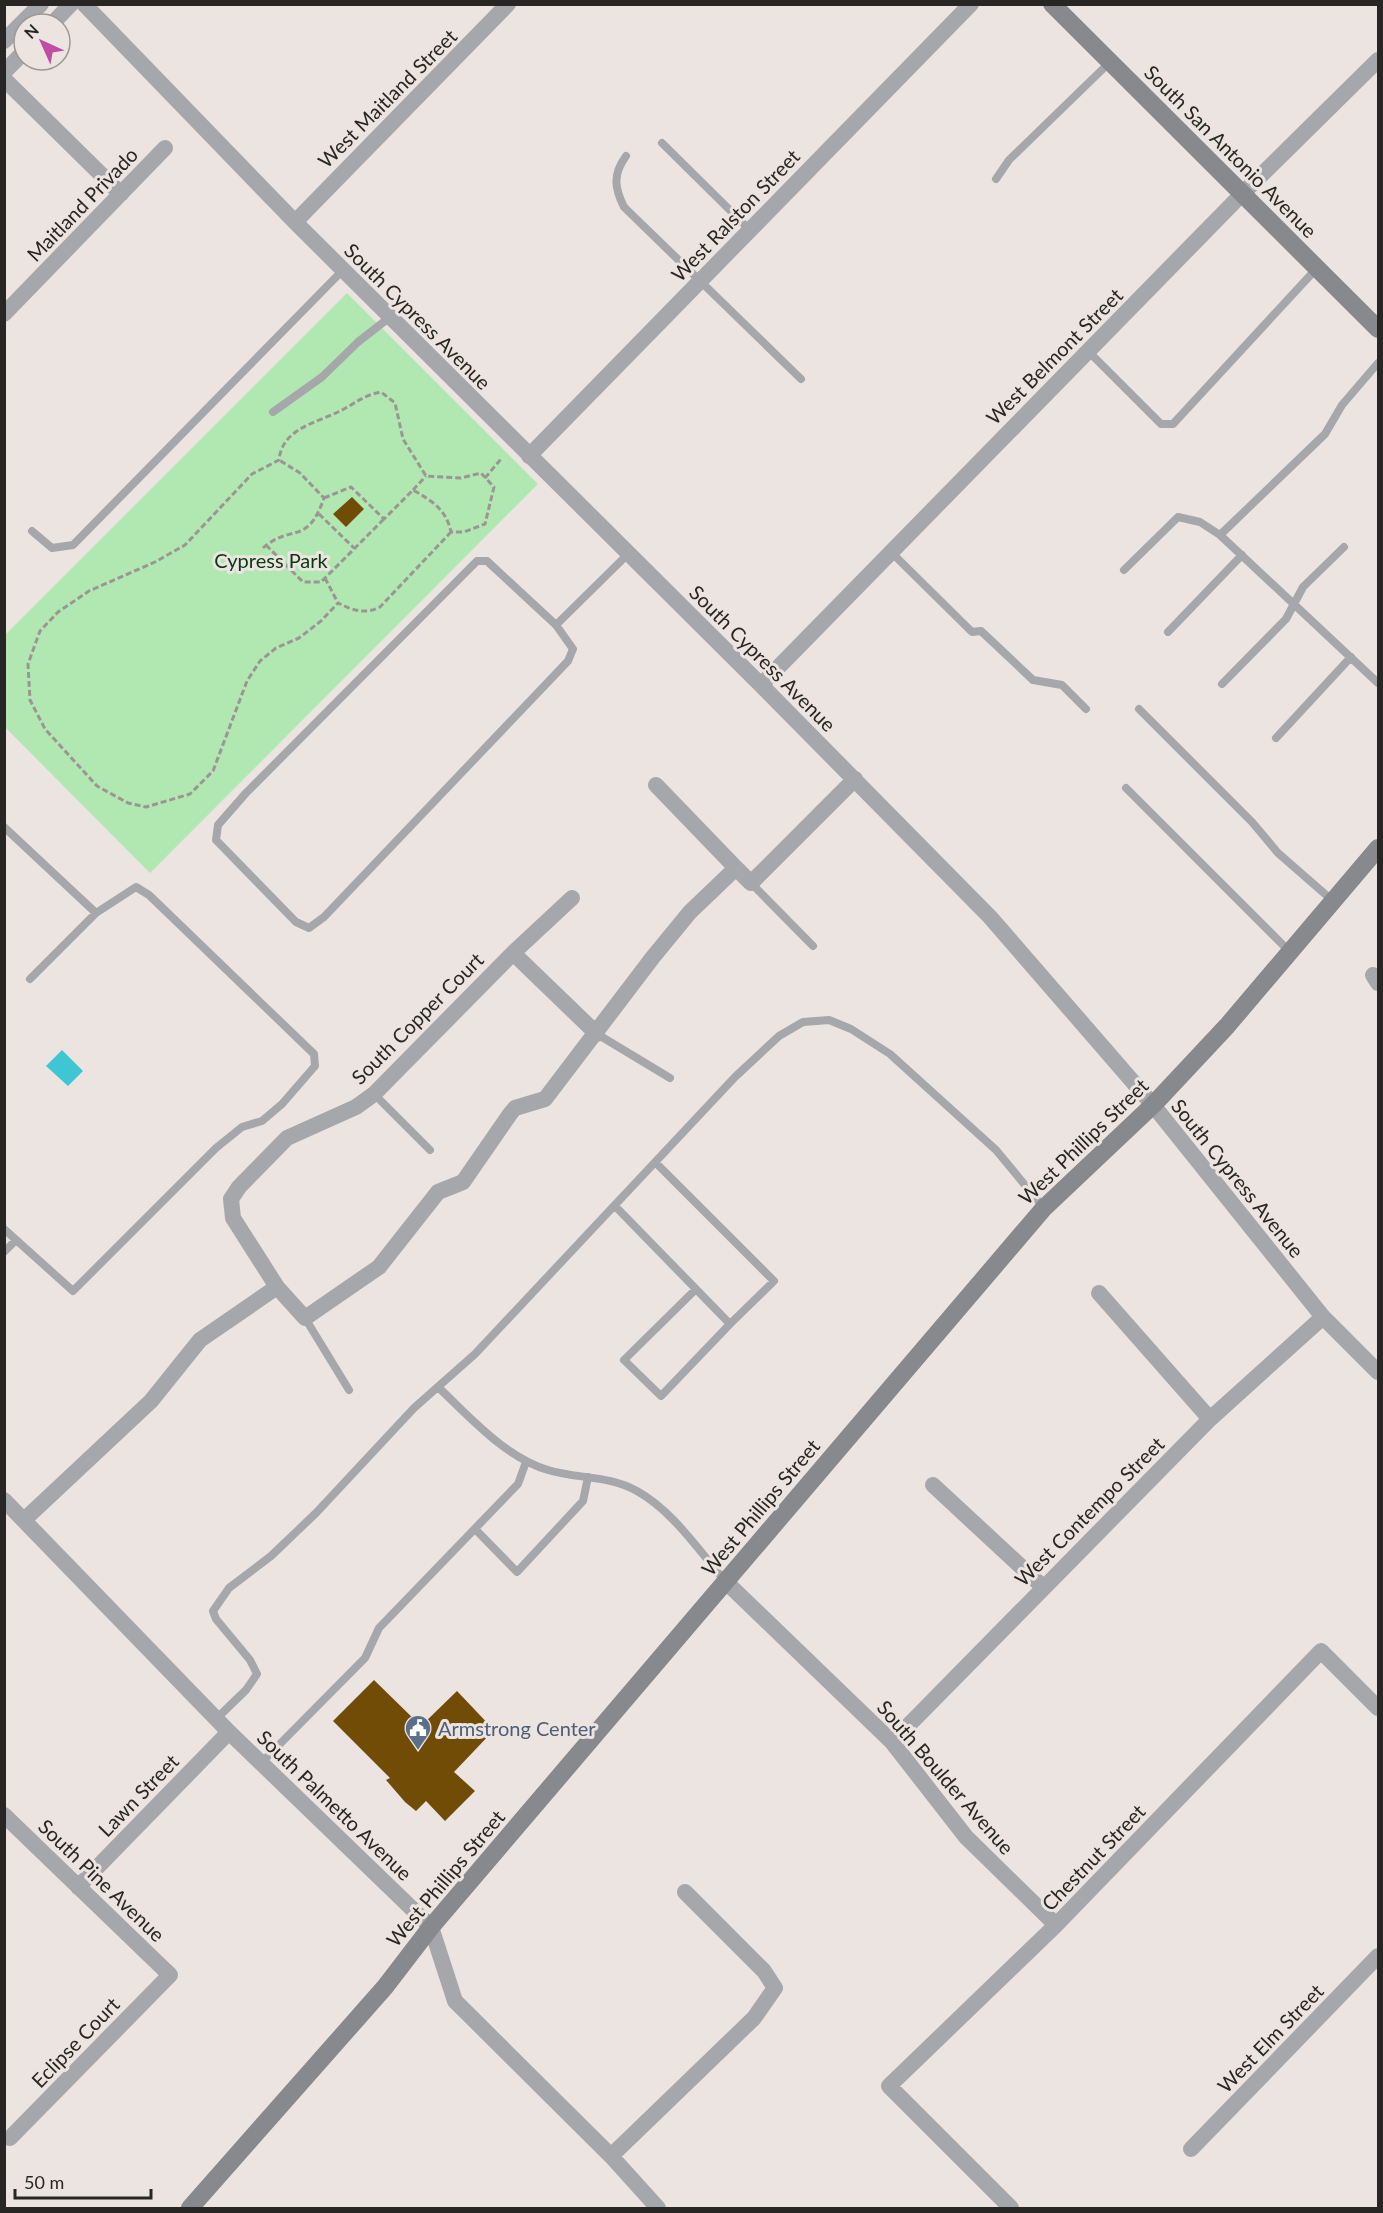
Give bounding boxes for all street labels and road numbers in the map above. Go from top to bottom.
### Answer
street label: West Maitland Street [313,24,461,172]
street label: South San Antonio Avenue [1140,60,1322,242]
street label: Maitland Privado [22,142,142,266]
street label: West Ralston Street [666,144,804,286]
street label: South Cypress Avenue [340,238,496,394]
street label: West Belmont Street [981,283,1127,429]
street label: South Cypress Avenue [685,580,841,736]
street label: South Copper Court [346,947,488,1089]
street label: West Phillips Street [1013,1073,1153,1209]
street label: South Cypress Avenue [1167,1094,1309,1262]
street label: West Contempo Street [1009,1431,1169,1591]
street label: West Phillips Street [696,1434,824,1580]
street label: South Boulder Avenue [873,1695,1019,1859]
street label: South Palmetto Avenue [253,1725,417,1885]
street label: Lawn Street [93,1749,183,1841]
street label: Chestnut Street [1036,1799,1150,1915]
street label: West Phillips Street [381,1805,509,1951]
street label: South Pine Avenue [34,1814,170,1946]
street label: West Elm Street [1212,1979,1328,2097]
street label: Eclipse Court [26,1992,124,2092]

